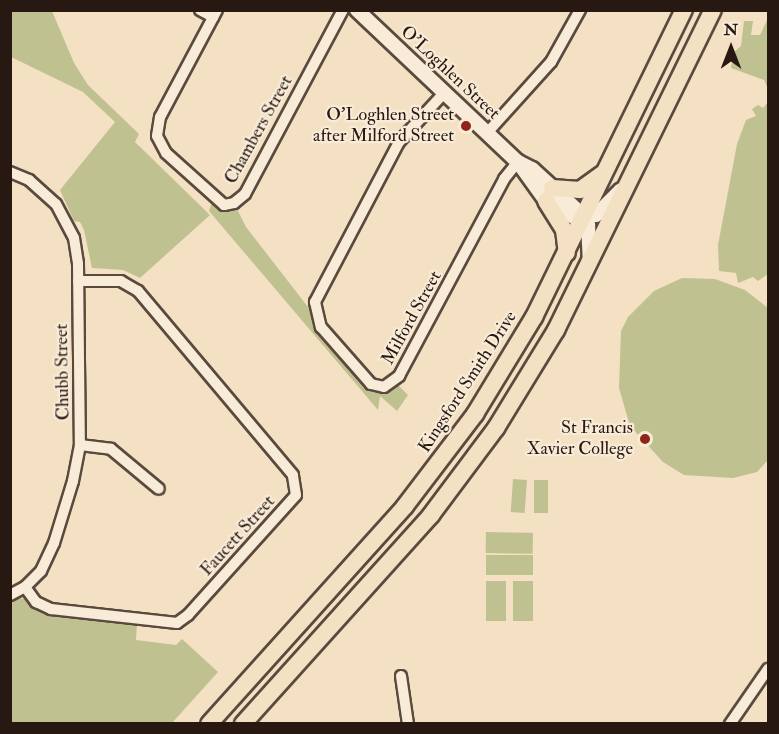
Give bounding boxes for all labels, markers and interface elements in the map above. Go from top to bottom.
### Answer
north arrow [701,18,761,78]
text: N [724,20,738,40]
street label: O'Loghlen Street [396,22,504,124]
street label: Chambers Street [220,72,298,188]
place label: O'Loghlen Street after Milford Street [313,105,454,148]
marker: O'Loghlen Street after Milford Street [459,119,473,133]
street label: Milford Street [377,267,447,369]
street label: Kingsford Smith Drive [414,307,522,457]
street label: Chubb Street [51,324,75,420]
place label: St Francis Xavier College [527,418,633,460]
marker: St Francis Xavier College [638,432,652,446]
street label: Faucett Street [196,491,280,581]

